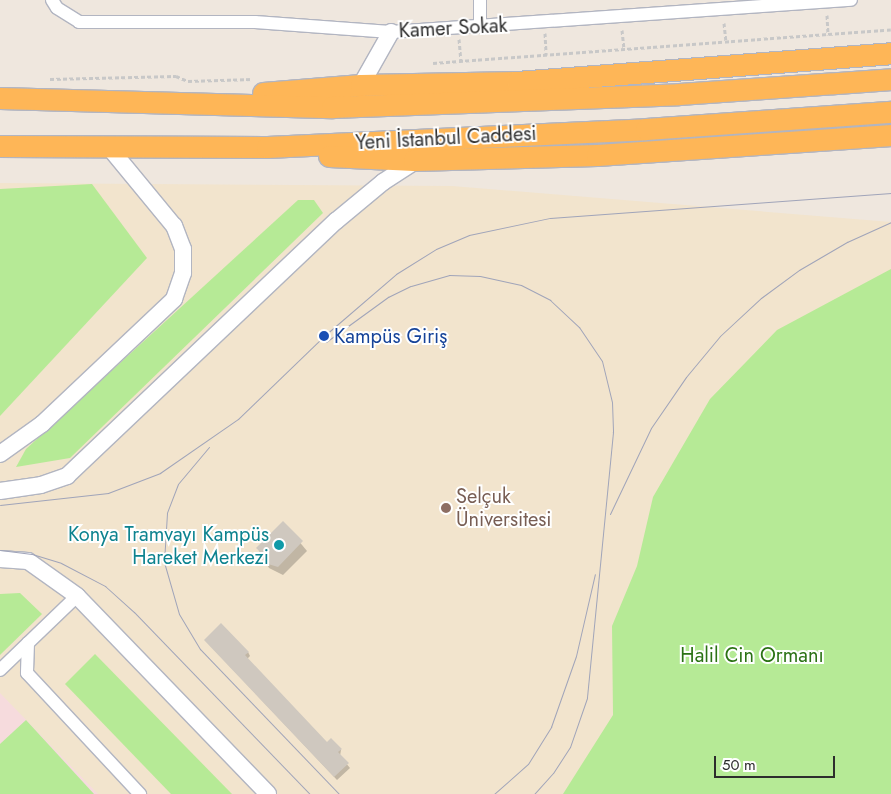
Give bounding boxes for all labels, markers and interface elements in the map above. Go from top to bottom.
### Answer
street label: Kamer Sokak [398,13,508,43]
street label: Yeni İstanbul Caddesi [355,121,537,155]
place label: Kampüs Giriş [334,324,447,348]
marker: Kampüs Giriş [318,330,330,342]
place label: Selçuk Üniversitesi [456,484,551,531]
marker: Selçuk Üniversitesi [440,502,452,514]
place label: Konya Tramvayı Kampüs Hareket Merkezi [68,522,269,569]
marker: Konya Tramvayı Kampüs Hareket Merkezi [273,539,285,551]
park label: Halil Cin Ormanı [680,643,824,667]
scale bar [716,746,837,778]
text: 50 m [722,754,756,776]

